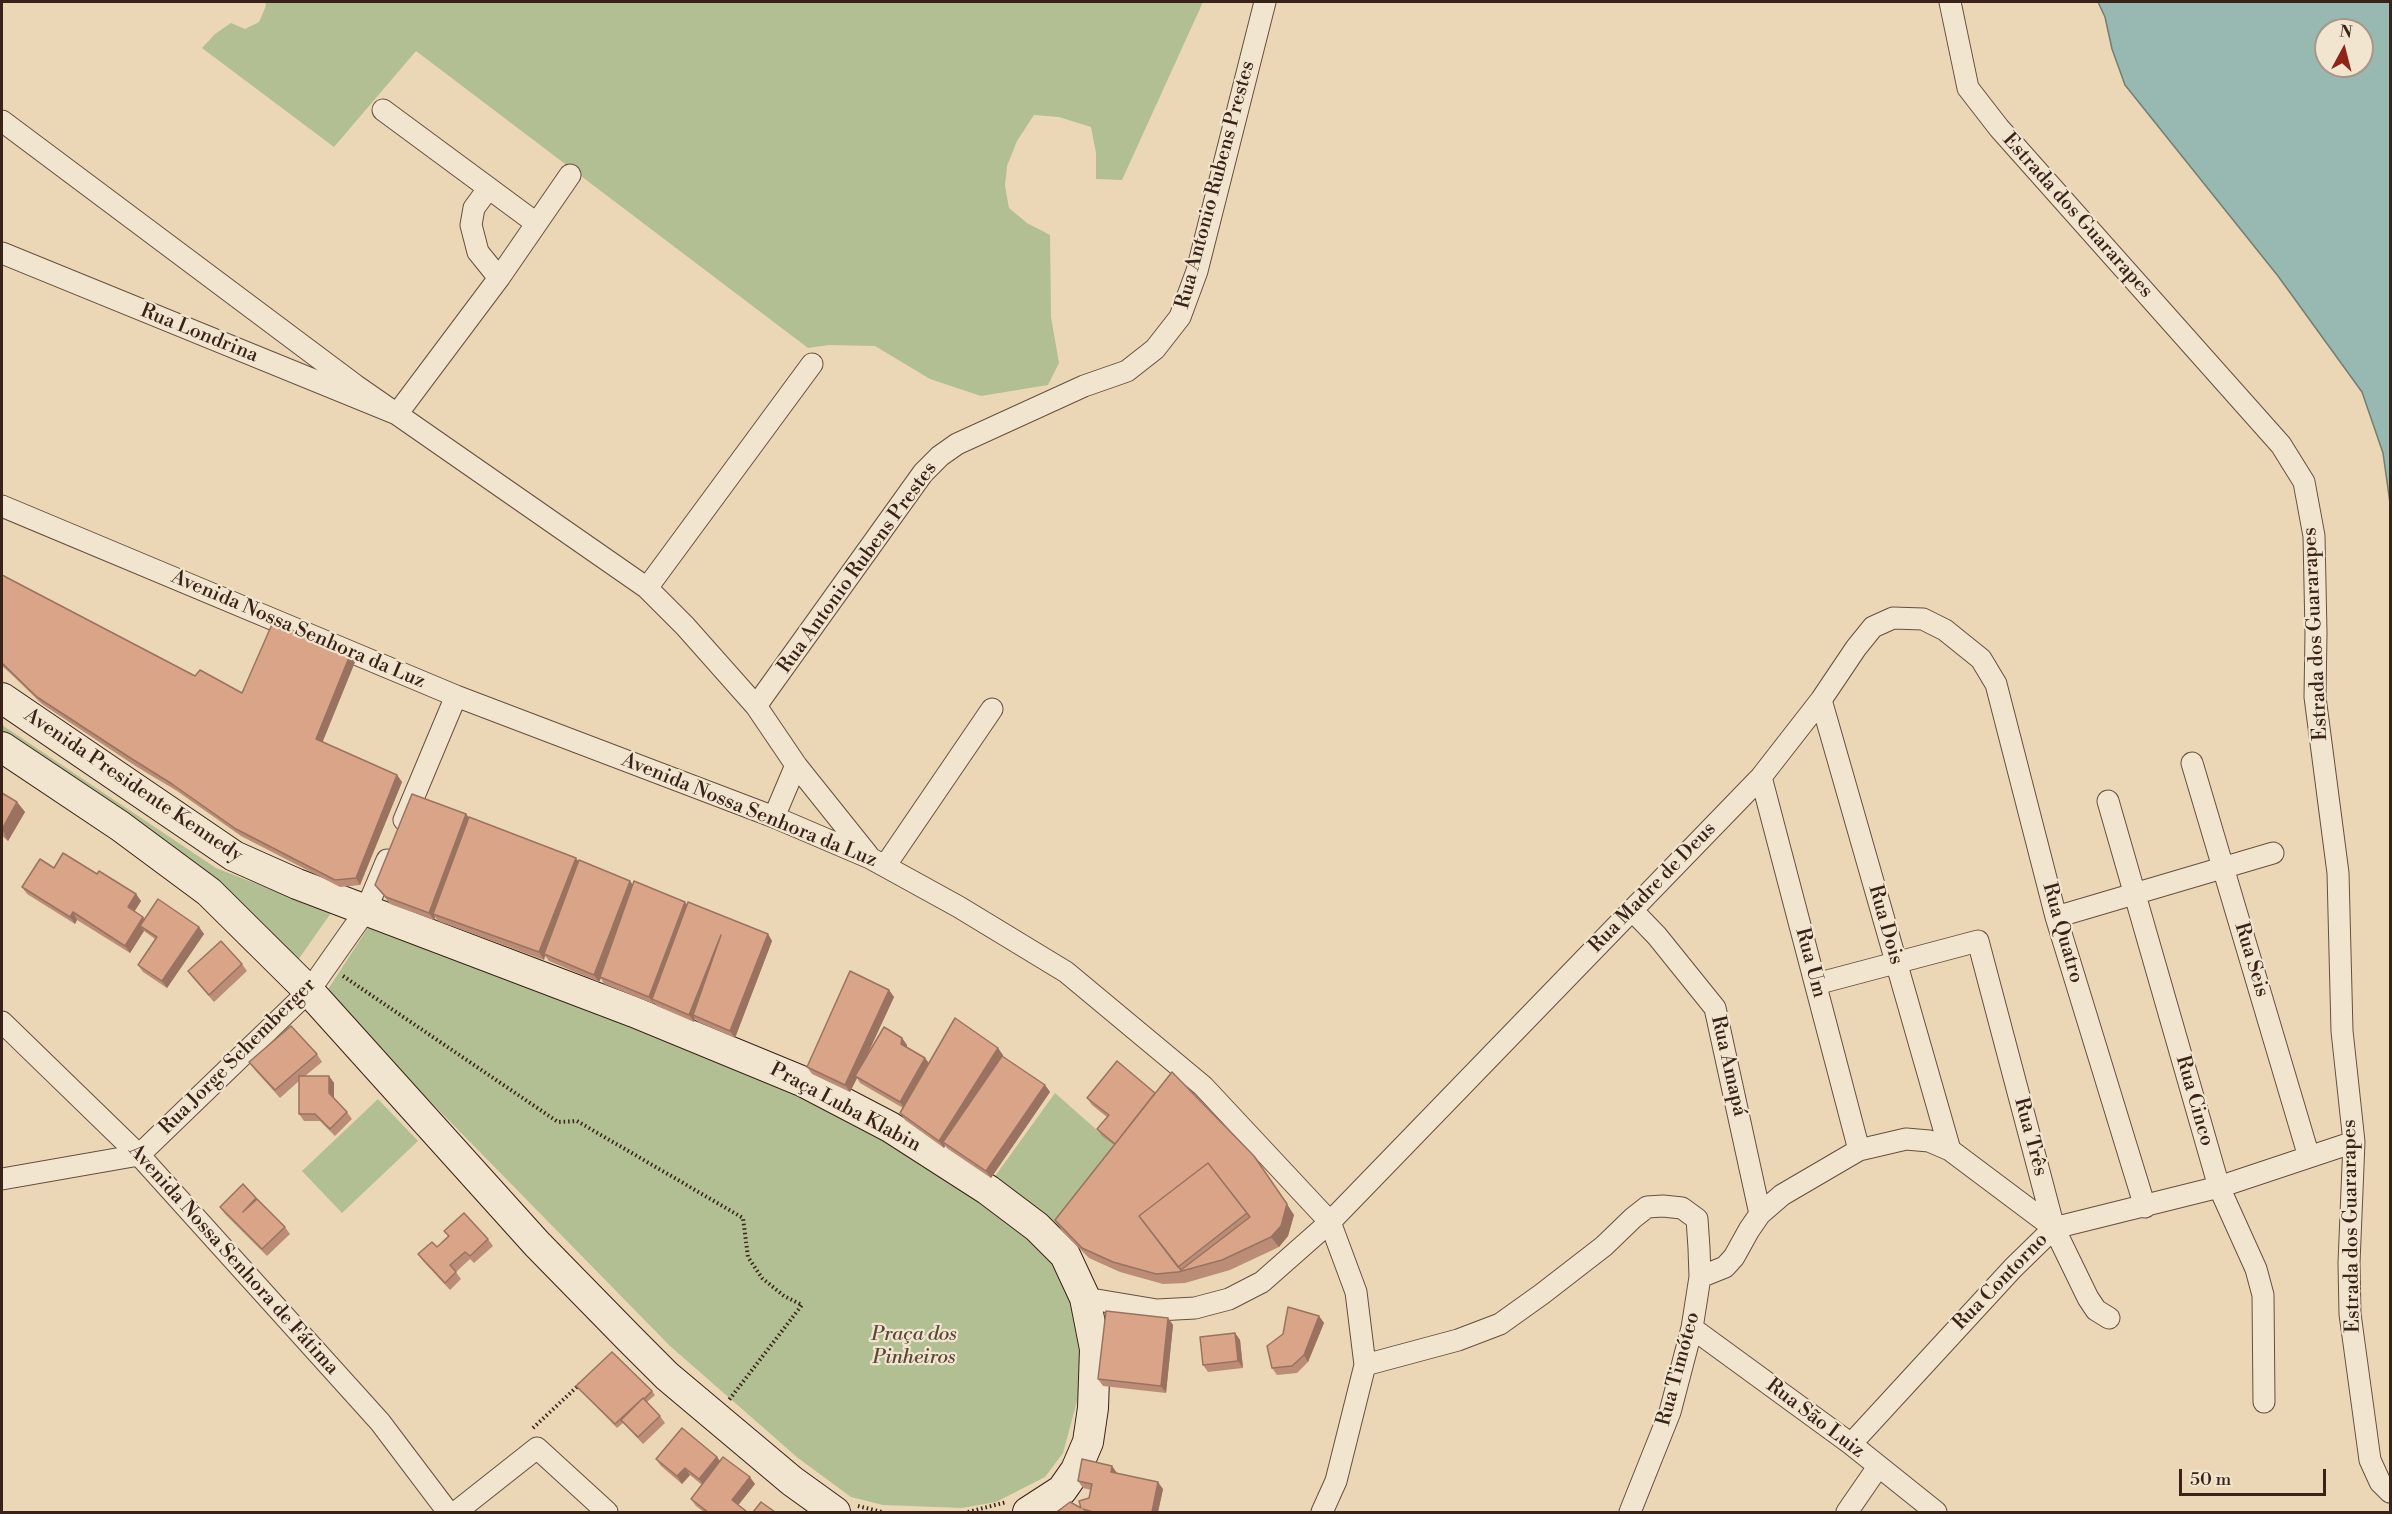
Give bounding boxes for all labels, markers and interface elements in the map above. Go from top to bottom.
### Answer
north arrow [2314,18,2374,78]
text: N [2338,21,2353,43]
street label: Rua Antonio Rubens Prestes [1171,58,1261,312]
street label: Estrada dos Guararapes [1997,129,2157,303]
street label: Rua Londrina [137,299,261,369]
street label: Rua Antonio Rubens Prestes [773,458,943,678]
street label: Estrada dos Guararapes [2298,527,2334,741]
street label: Avenida Nossa Senhora da Luz [167,566,429,694]
street label: Avenida Presidente Kennedy [19,704,247,868]
street label: Avenida Nossa Senhora da Luz [618,749,880,873]
street label: Rua Madre de Deus [1584,818,1722,958]
street label: Rua Quatro [2036,880,2088,986]
street label: Rua Dois [1862,882,1908,968]
street label: Rua Seis [2228,920,2274,1000]
street label: Rua Um [1789,925,1831,1001]
street label: Rua Jorge Schemberger [155,974,321,1140]
street label: Rua Amapá [1705,1013,1751,1119]
street label: Rua Cinco [2170,1053,2218,1149]
street label: Praça Luba Klabin [765,1058,925,1158]
street label: Rua Três [2008,1095,2052,1179]
street label: Estrada dos Guararapes [2338,1119,2366,1333]
street label: Avenida Nossa Senhora de Fátima [123,1140,343,1380]
street label: Rua Contorno [1948,1228,2054,1336]
street label: Rua Timóteo [1652,1309,1706,1429]
park label: Praça dos Pinheiros [871,1323,957,1370]
street label: Rua São Luiz [1761,1374,1869,1464]
scale bar [2182,1457,2329,1495]
text: 50 m [2190,1468,2231,1491]

